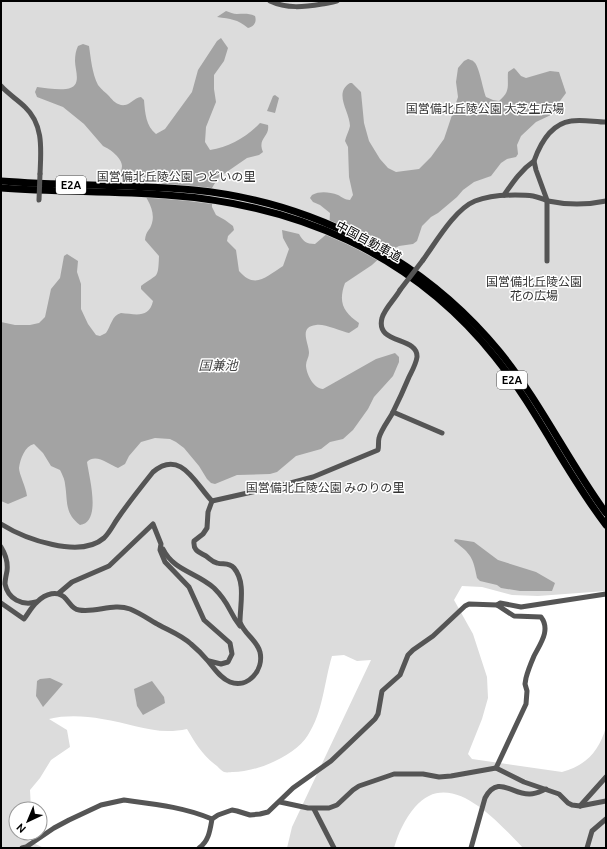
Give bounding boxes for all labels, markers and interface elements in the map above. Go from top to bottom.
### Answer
park label: 国営備北丘陵公園 大芝生広場 [406,102,564,115]
park label: 国営備北丘陵公園 つどいの里 [97,170,255,183]
road number: E2A [56,176,86,194]
street label: 中国自動車道 [334,218,404,264]
park label: 国営備北丘陵公園 花の広場 [486,275,582,302]
water label: 国兼池 [198,358,239,372]
road number: E2A [497,371,527,389]
park label: 国営備北丘陵公園 みのりの里 [246,481,404,494]
north arrow [8,801,48,841]
text: N [14,821,28,835]

